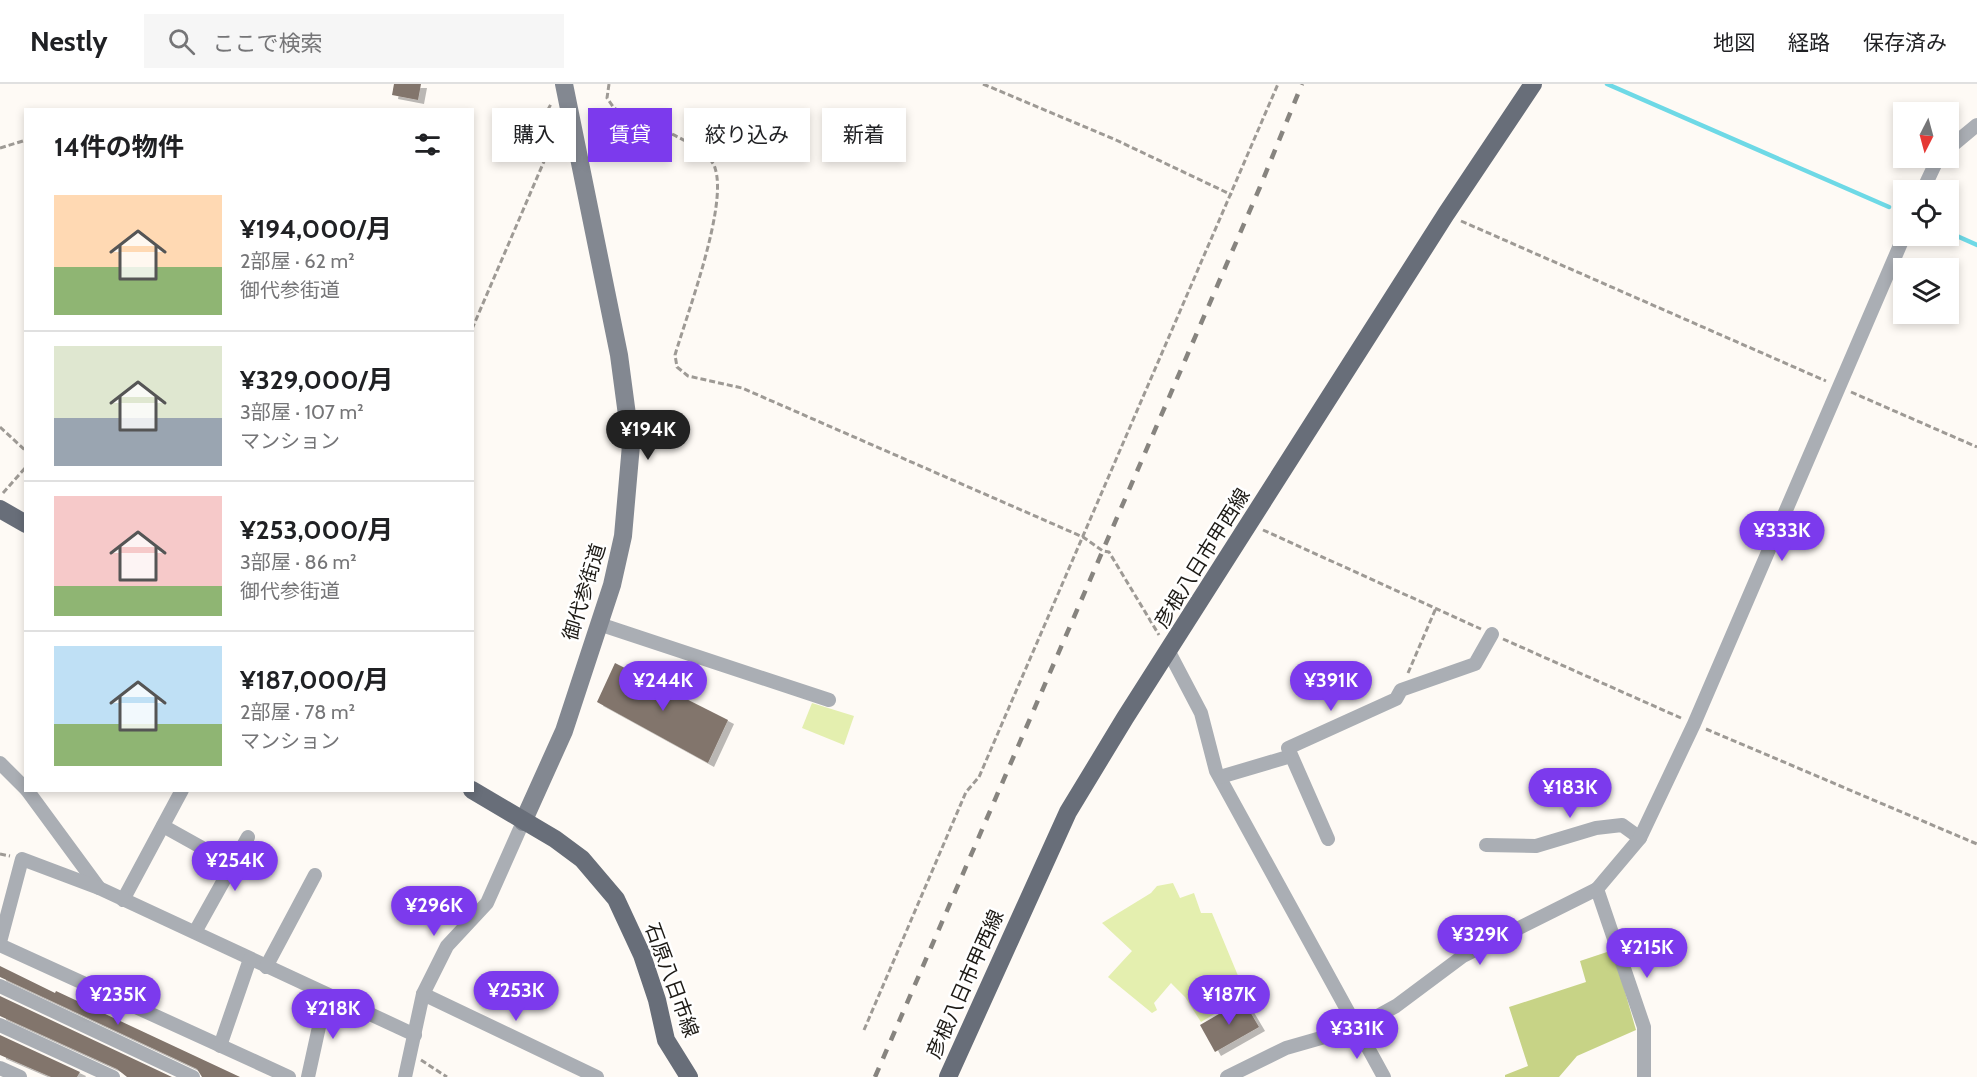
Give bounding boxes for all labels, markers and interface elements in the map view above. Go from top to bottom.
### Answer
search box [144,14,564,68]
text: Nestly [30,24,108,58]
icon: search [165,25,198,58]
text: ここで検索 [213,30,323,57]
text: 地図 [1713,30,1755,55]
text: 経路 [1788,30,1830,55]
text: 保存済み [1863,30,1947,55]
north arrow [1893,102,1959,168]
map controls [1893,102,1959,324]
chip: 購入 [492,108,576,162]
chip: 賃貸 [588,108,672,162]
chip: 絞り込み [684,108,810,162]
chip: 新着 [822,108,906,162]
icon: filters [411,128,444,161]
text: 14件の物件 [54,131,184,163]
button: locate [1893,180,1959,246]
text: ¥194,000/月 [240,213,392,245]
icon: home [102,219,174,291]
text: 2部屋 · 62 m² [240,249,355,273]
button: layers [1893,258,1959,324]
text: 御代参街道 [240,278,340,302]
text: ¥329,000/月 [240,364,394,396]
icon: home [102,370,174,442]
text: 3部屋 · 107 m² [240,400,364,424]
pin: ¥194K [606,410,690,461]
text: ¥194K [620,417,676,441]
text: マンション [240,429,340,453]
street label: 彦根八日市甲西線 [1149,484,1255,632]
pin: ¥333K [1740,511,1824,562]
text: ¥253,000/月 [240,514,393,546]
text: ¥333K [1754,518,1810,542]
icon: home [102,520,174,592]
street label: 御代参街道 [558,541,610,643]
text: 3部屋 · 86 m² [240,550,357,574]
text: 御代参街道 [240,579,340,603]
pin: ¥244K [621,661,705,712]
pin: ¥391K [1289,661,1373,712]
text: ¥187,000/月 [240,664,389,696]
text: ¥244K [633,668,693,692]
text: ¥391K [1304,668,1358,692]
icon: home [102,670,174,742]
text: 2部屋 · 78 m² [240,700,355,724]
text: マンション [240,729,340,753]
pin: ¥183K [1528,768,1612,819]
text: ¥183K [1543,775,1597,799]
pin: ¥254K [193,841,277,892]
text: ¥254K [206,848,264,872]
pin: ¥296K [392,886,476,937]
text: ¥296K [405,893,463,917]
street label: 彦根八日市甲西線 [921,906,1009,1062]
pin: ¥329K [1438,915,1522,966]
street label: 石原八日市線 [640,920,704,1040]
text: ¥329K [1451,922,1509,946]
pin: ¥215K [1605,928,1689,979]
text: ¥215K [1620,935,1674,959]
pin: ¥253K [474,971,558,1022]
pin: ¥235K [76,975,160,1026]
pin: ¥187K [1187,975,1271,1026]
text: ¥253K [488,978,544,1002]
text: ¥235K [90,982,146,1006]
text: ¥187K [1202,982,1256,1006]
pin: ¥218K [291,989,375,1040]
text: ¥218K [306,996,360,1020]
pin: ¥331K [1315,1009,1399,1060]
text: ¥331K [1330,1016,1384,1040]

